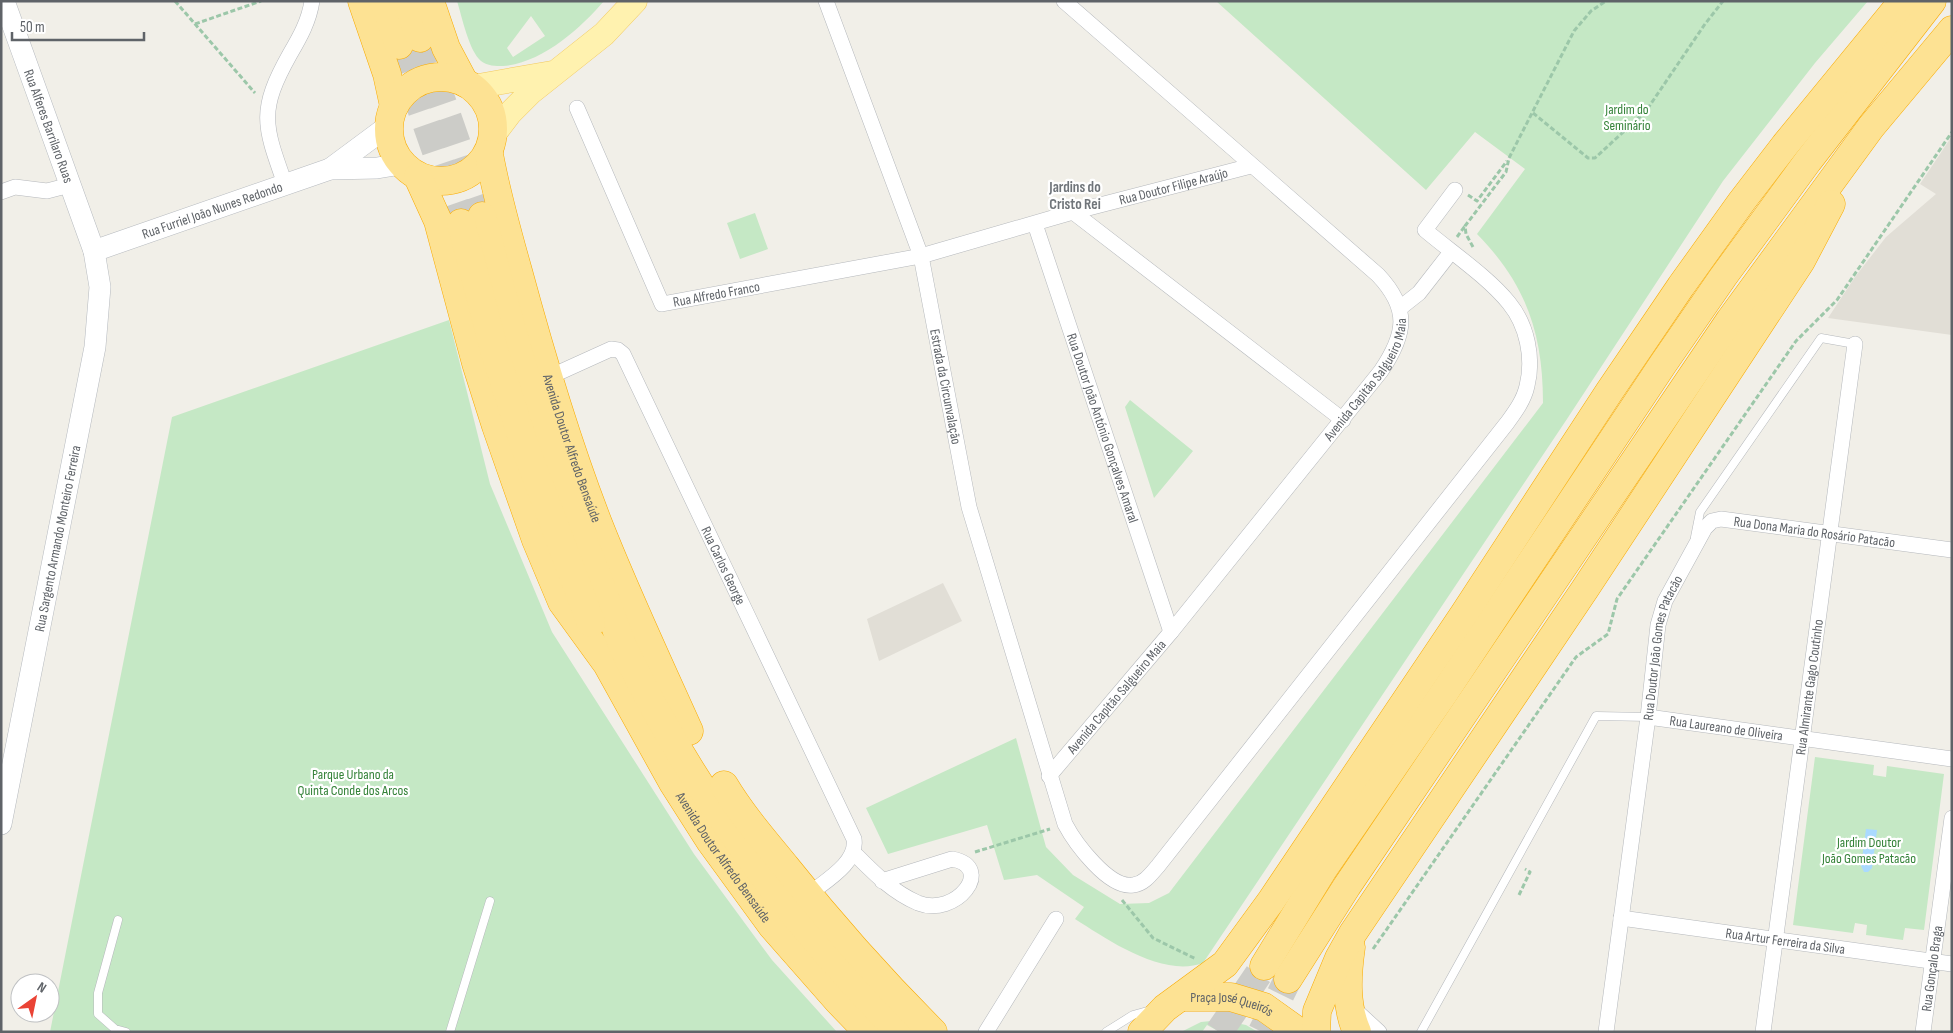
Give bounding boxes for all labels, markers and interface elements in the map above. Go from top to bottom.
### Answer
scale bar [12,10,145,42]
text: 50 m [20,18,45,37]
street label: Rua Alferes Barrilaro Ruas [20,67,77,185]
park label: Jardim do Seminário [1603,101,1651,134]
street label: Rua Doutor Filipe Araújo [1117,164,1230,209]
street label: Rua Furriel João Nunes Redondo [140,178,285,243]
district label: Jardins do Cristo Rei [1048,178,1101,214]
street label: Rua Alfredo Franco [672,278,762,311]
street label: Avenida Capitão Salgueiro Maia [1320,318,1410,445]
street label: Estrada da Circunvalação [926,328,965,446]
street label: Rua Doutor João António Gonçalves Amaral [1063,331,1142,525]
street label: Avenida Doutor Alfredo Bensaúde [539,371,605,525]
street label: Rua Sargento Armando Monteiro Ferreira [31,444,84,633]
street label: Rua Dona Maria do Rosário Patacão [1733,513,1896,551]
street label: Rua Carlos George [697,524,749,608]
street label: Rua Doutor João Gomes Patacão [1640,572,1687,721]
street label: Rua Almirante Gago Coutinho [1792,618,1827,756]
street label: Avenida Capitão Salgueiro Maia [1063,636,1170,758]
street label: Rua Laureano de Oliveira [1668,712,1784,745]
park label: Parque Urbano da Quinta Conde dos Arcos [298,766,408,799]
street label: Avenida Doutor Alfredo Bensaúde [671,788,775,926]
park label: Jardim Doutor João Gomes Patacão [1821,834,1916,867]
street label: Rua Artur Ferreira da Silva [1725,925,1846,958]
street label: Rua Gonçalo Braga [1918,925,1946,1013]
north arrow [10,973,60,1023]
text: N [34,978,50,997]
street label: Praça José Queirós [1190,989,1277,1020]

